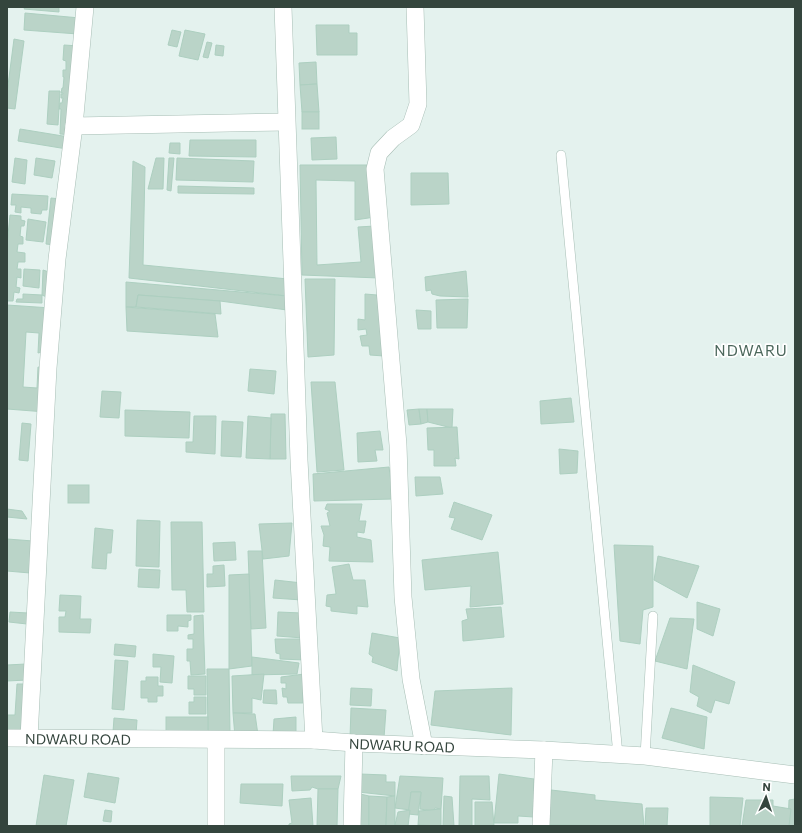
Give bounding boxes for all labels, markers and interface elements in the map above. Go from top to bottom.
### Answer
district label: NDWARU [714,341,788,359]
street label: NDWARU ROAD [25,730,131,747]
street label: NDWARU ROAD [349,734,455,755]
north arrow [746,777,786,817]
text: N [762,780,771,793]

